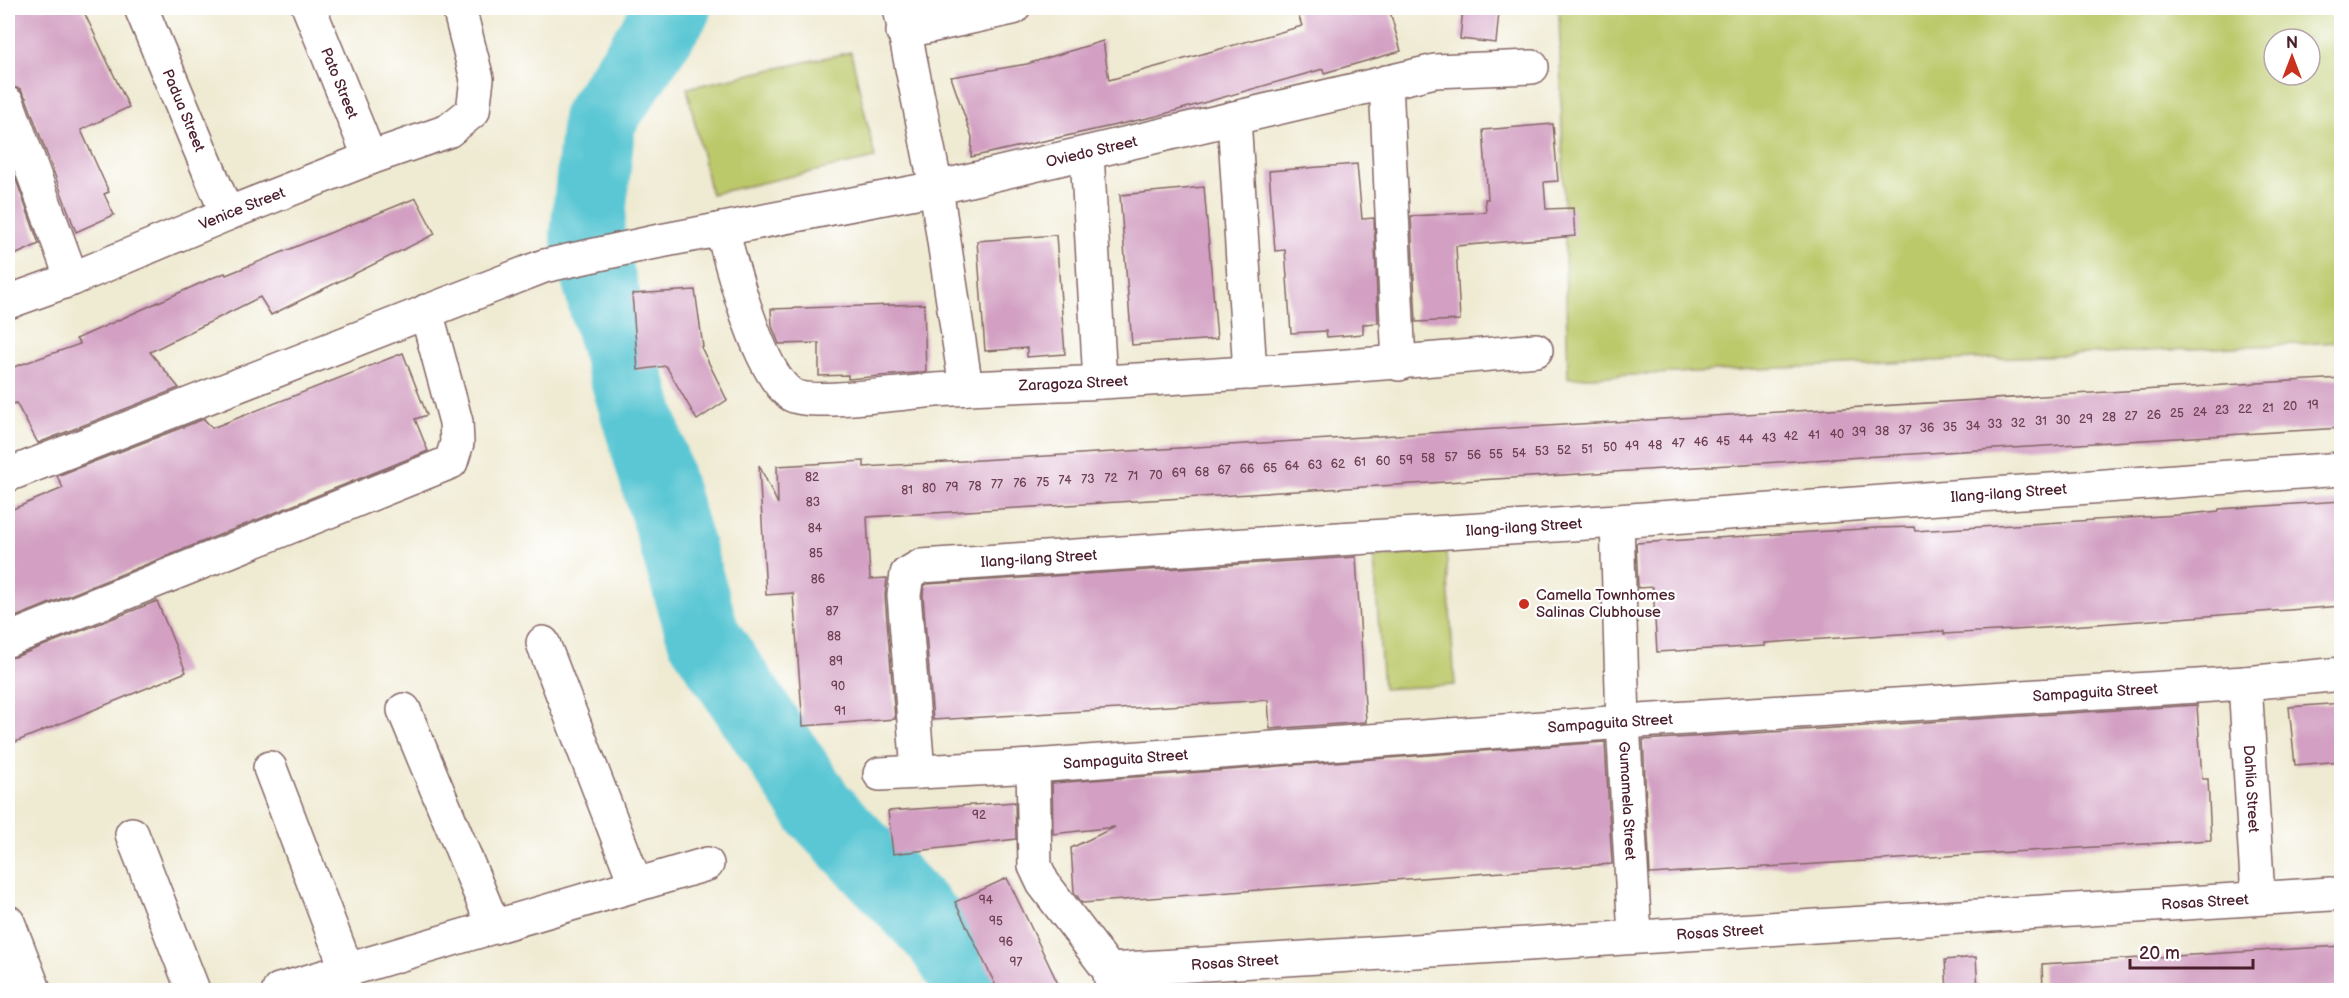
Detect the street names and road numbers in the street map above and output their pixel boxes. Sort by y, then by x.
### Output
street label: Pato Street [316,45,362,122]
street label: Padua Street [158,66,209,155]
street label: Oviedo Street [1044,132,1140,172]
street label: Venice Street [196,183,288,235]
street label: Zaragoza Street [1018,371,1129,396]
street label: Ilang-ilang Street [1950,480,2068,507]
street label: Ilang-ilang Street [1465,514,1583,541]
street label: Ilang-ilang Street [980,546,1098,572]
street label: Sampaguita Street [2032,679,2159,706]
street label: Sampaguita Street [1547,710,1674,738]
street label: Gumamela Street [1614,741,1640,861]
street label: Dahlia Street [2239,744,2263,834]
street label: Sampaguita Street [1062,745,1189,774]
street label: Rosas Street [2161,890,2250,915]
street label: Rosas Street [1676,920,1765,945]
street label: Rosas Street [1190,950,1279,975]

